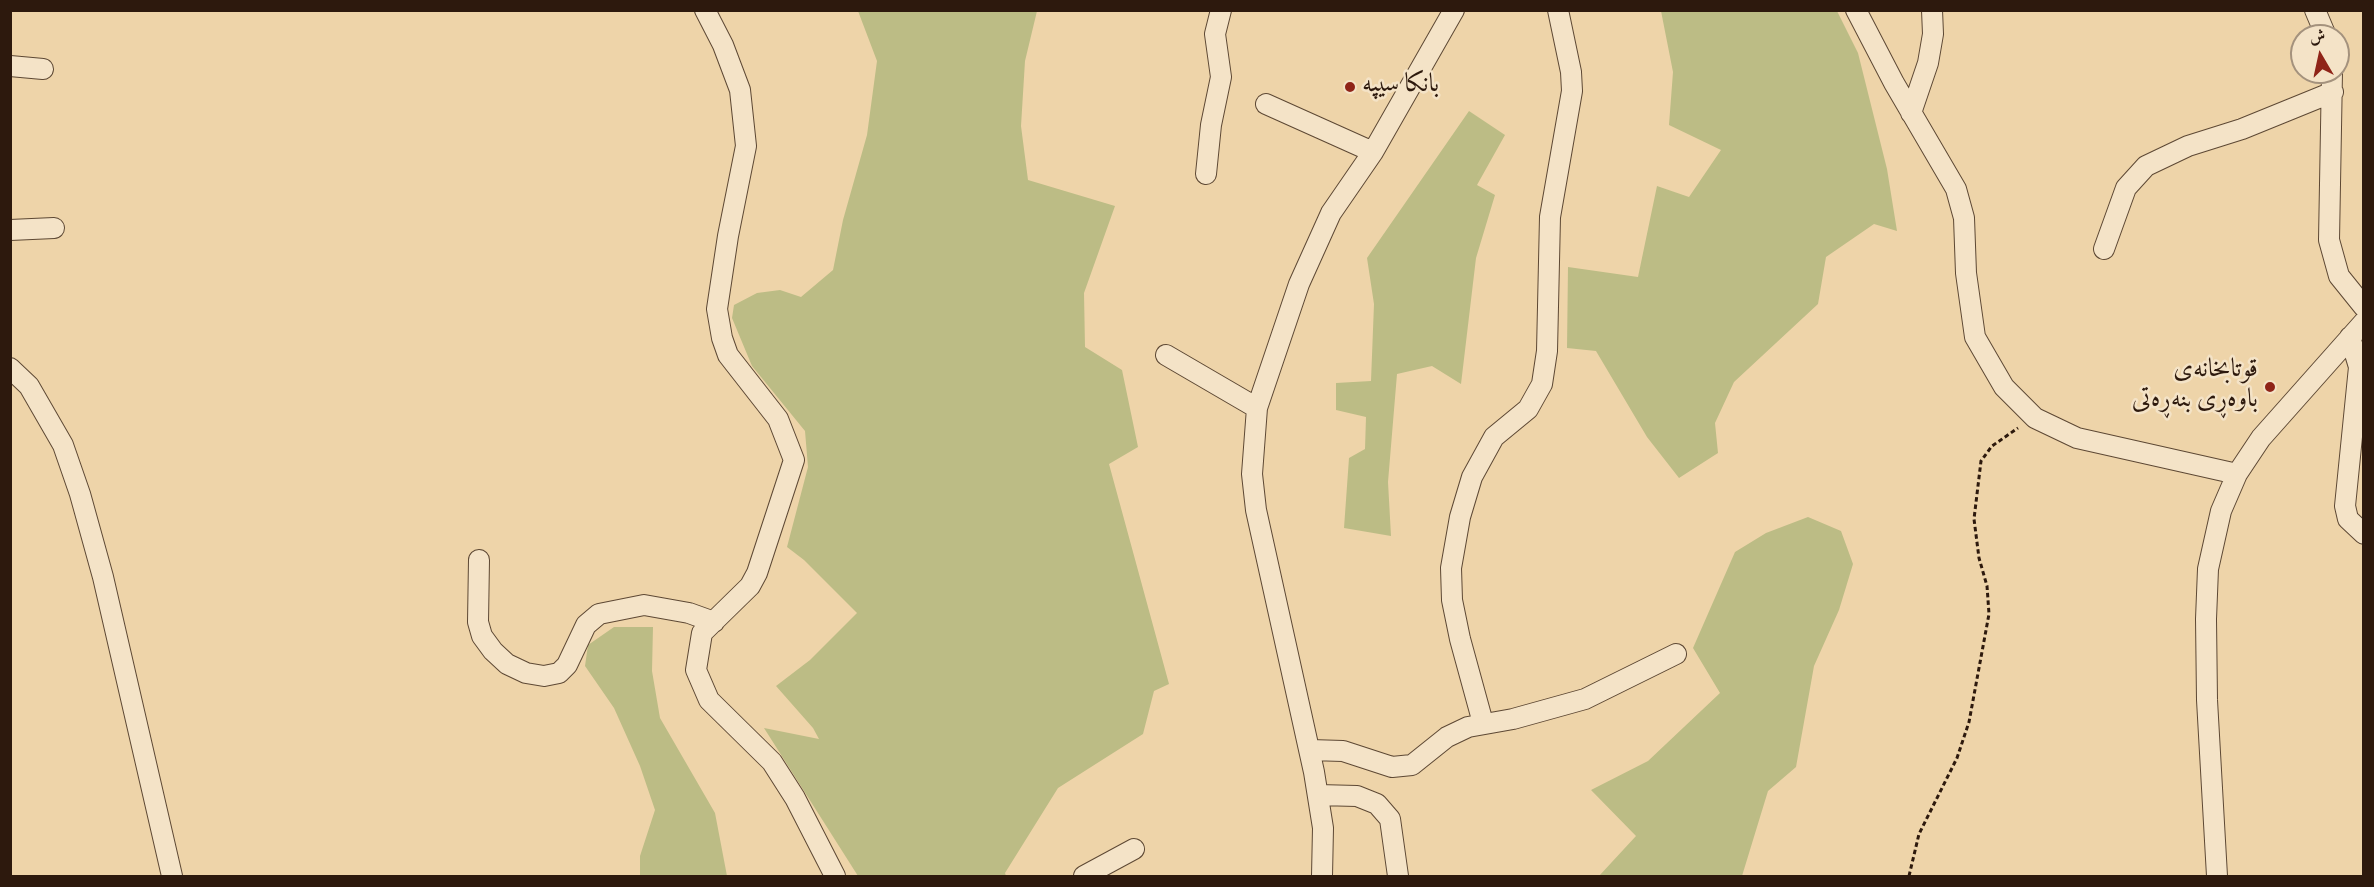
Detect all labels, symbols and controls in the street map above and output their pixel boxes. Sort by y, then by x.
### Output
north arrow [2290,24,2350,84]
text: ش [2308,25,2327,50]
place label: بانکا سیپە [1362,71,1439,103]
marker: بانکا سیپە [1343,80,1357,94]
place label: قوتابخانەی باوەڕی بنەڕەتی [2132,356,2258,418]
marker: قوتابخانەی باوەڕی بنەڕەتی [2263,380,2277,394]

